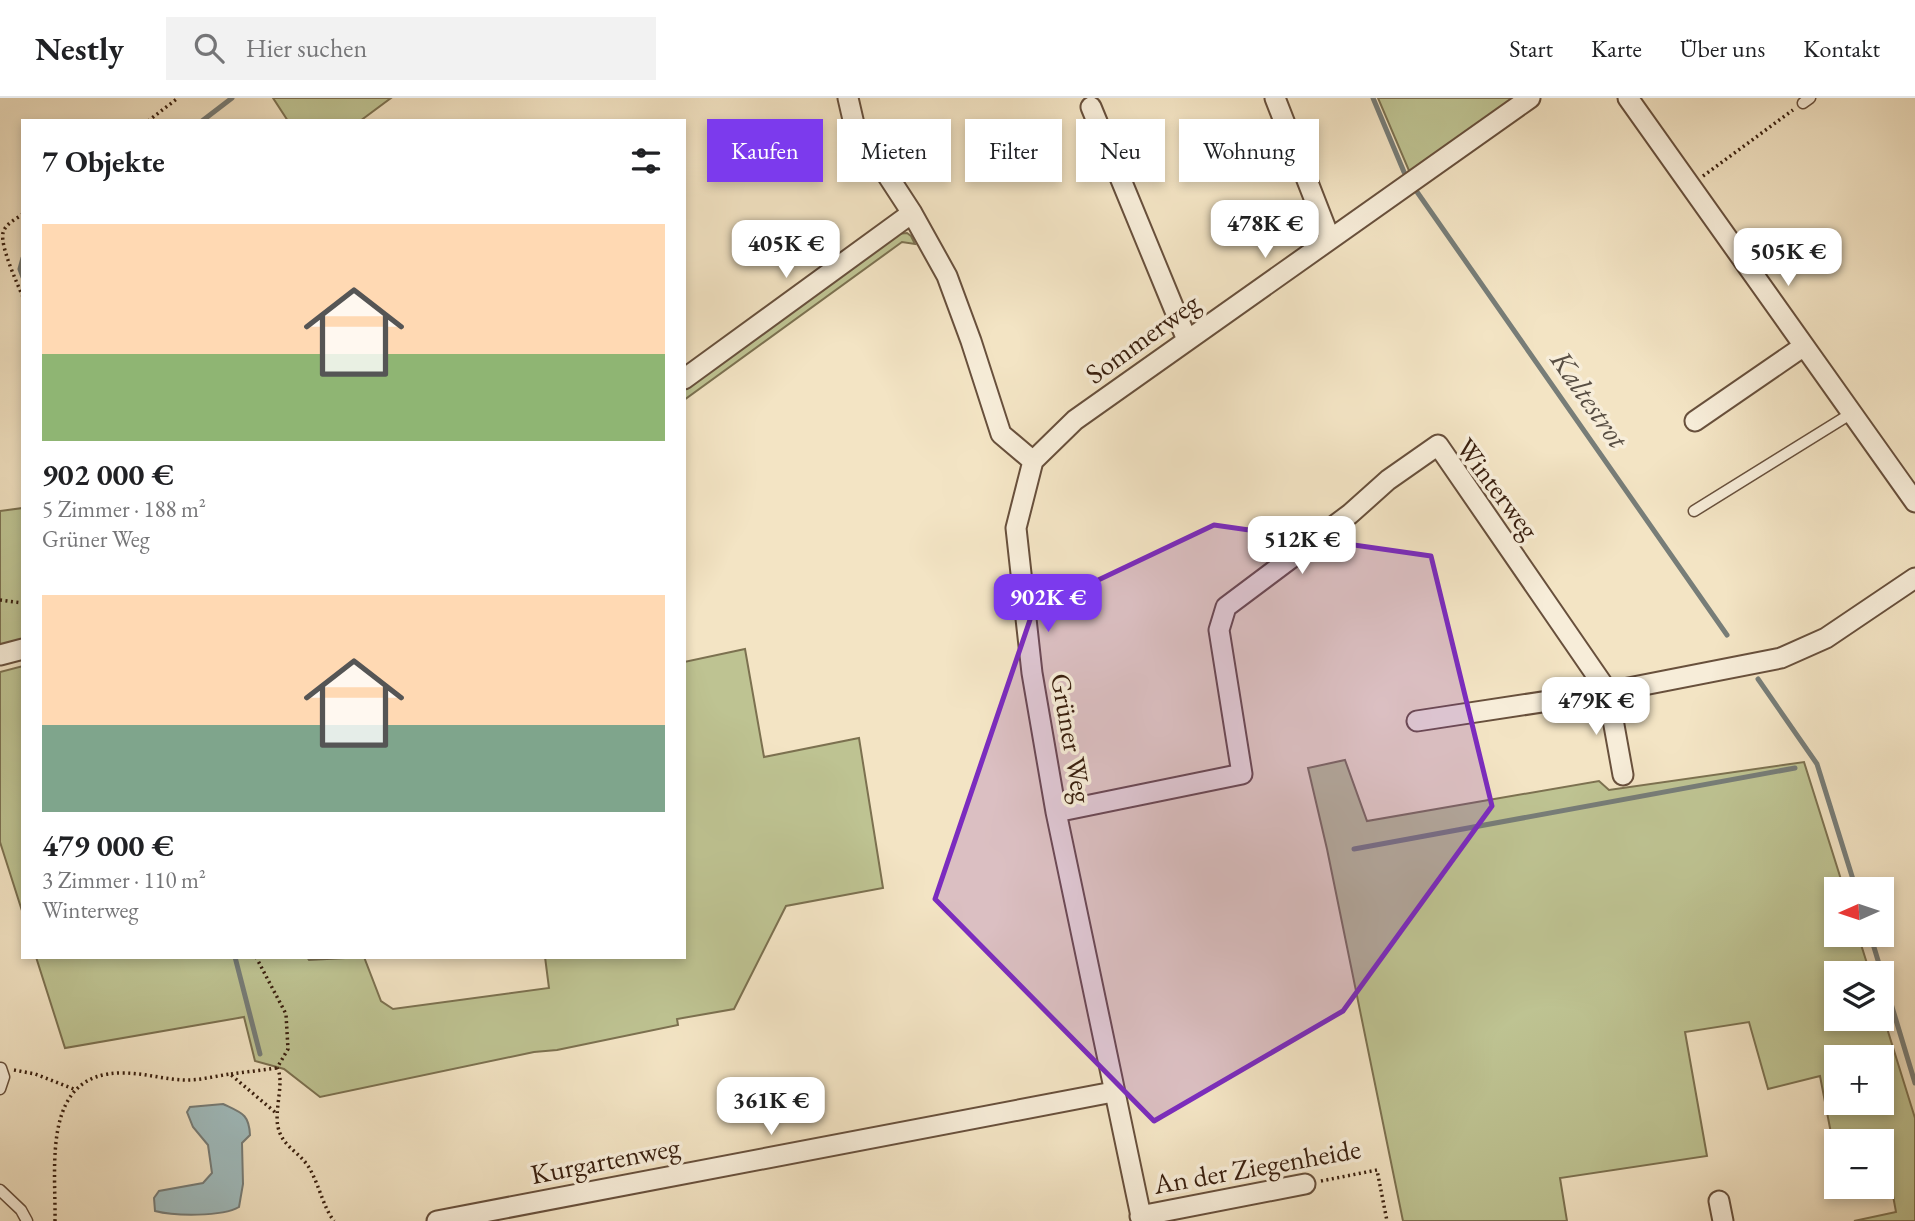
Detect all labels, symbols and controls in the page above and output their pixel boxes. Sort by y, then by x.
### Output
search box [166,17,656,80]
text: Nestly [35,27,124,70]
icon: search [190,29,228,67]
text: Hier suchen [246,31,367,65]
text: Start [1509,33,1553,64]
text: Karte [1591,33,1642,64]
text: Über uns [1680,33,1765,64]
text: Kontakt [1803,33,1880,64]
chip: Kaufen [707,119,823,182]
chip: Mieten [837,119,951,182]
chip: Filter [965,119,1062,182]
chip: Neu [1076,119,1165,182]
chip: Wohnung [1179,119,1319,182]
text: 7 Objekte [42,142,165,181]
icon: filters [627,142,665,180]
pin: 478K € [1208,200,1322,260]
text: 478K € [1227,208,1303,238]
pin: 405K € [729,220,843,280]
text: 405K € [748,228,824,258]
pin: 505K € [1731,228,1845,288]
text: 505K € [1750,236,1826,266]
icon: home [291,269,417,395]
street label: Sommerweg [1078,284,1207,391]
water label: Kaltestrot [1542,341,1639,457]
street label: Winterweg [1448,430,1548,546]
text: 902 000 € [42,455,174,494]
text: 5 Zimmer · 188 m² [42,494,206,524]
pin: 512K € [1245,517,1359,576]
text: Grüner Weg [42,524,150,554]
text: 512K € [1264,524,1340,554]
pin: 902K € [991,574,1105,634]
text: 902K € [1010,582,1086,612]
icon: home [291,640,417,766]
street label: Grüner Weg [1043,670,1101,806]
pin: 479K € [1539,678,1653,737]
text: 479K € [1558,685,1634,715]
text: 479 000 € [42,826,174,865]
text: 3 Zimmer · 110 m² [42,865,206,895]
north arrow [1824,877,1894,947]
map controls [1824,877,1894,1199]
text: Winterweg [42,895,138,925]
button: layers [1824,961,1894,1031]
button: + [1824,1045,1894,1115]
pin: 361K € [714,1077,828,1137]
text: 361K € [733,1085,809,1115]
street label: Kurgartenweg [527,1128,683,1192]
button: − [1824,1129,1894,1199]
street label: An der Ziegenheide [1150,1130,1363,1202]

